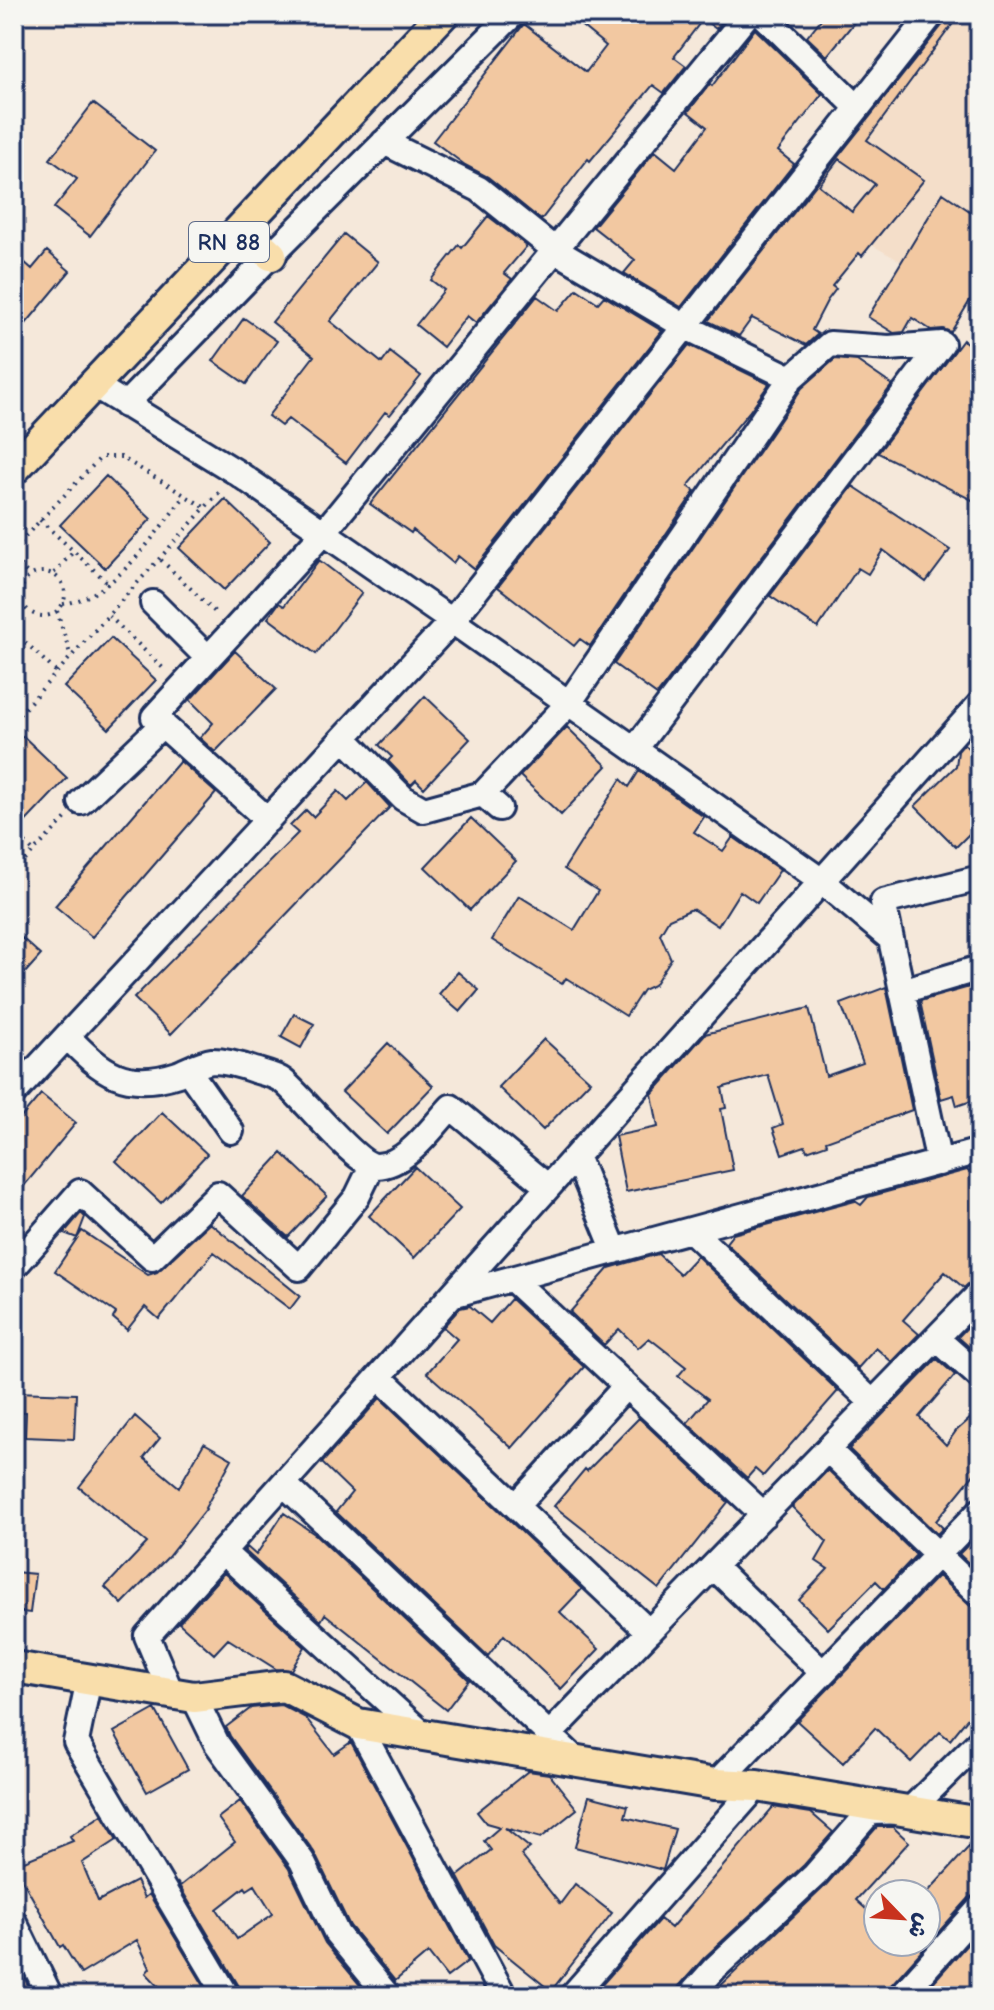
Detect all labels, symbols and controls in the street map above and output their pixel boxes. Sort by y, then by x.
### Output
road number: RN 88 [189,222,269,262]
north arrow [862,1878,942,1958]
text: ش [902,1910,936,1942]

